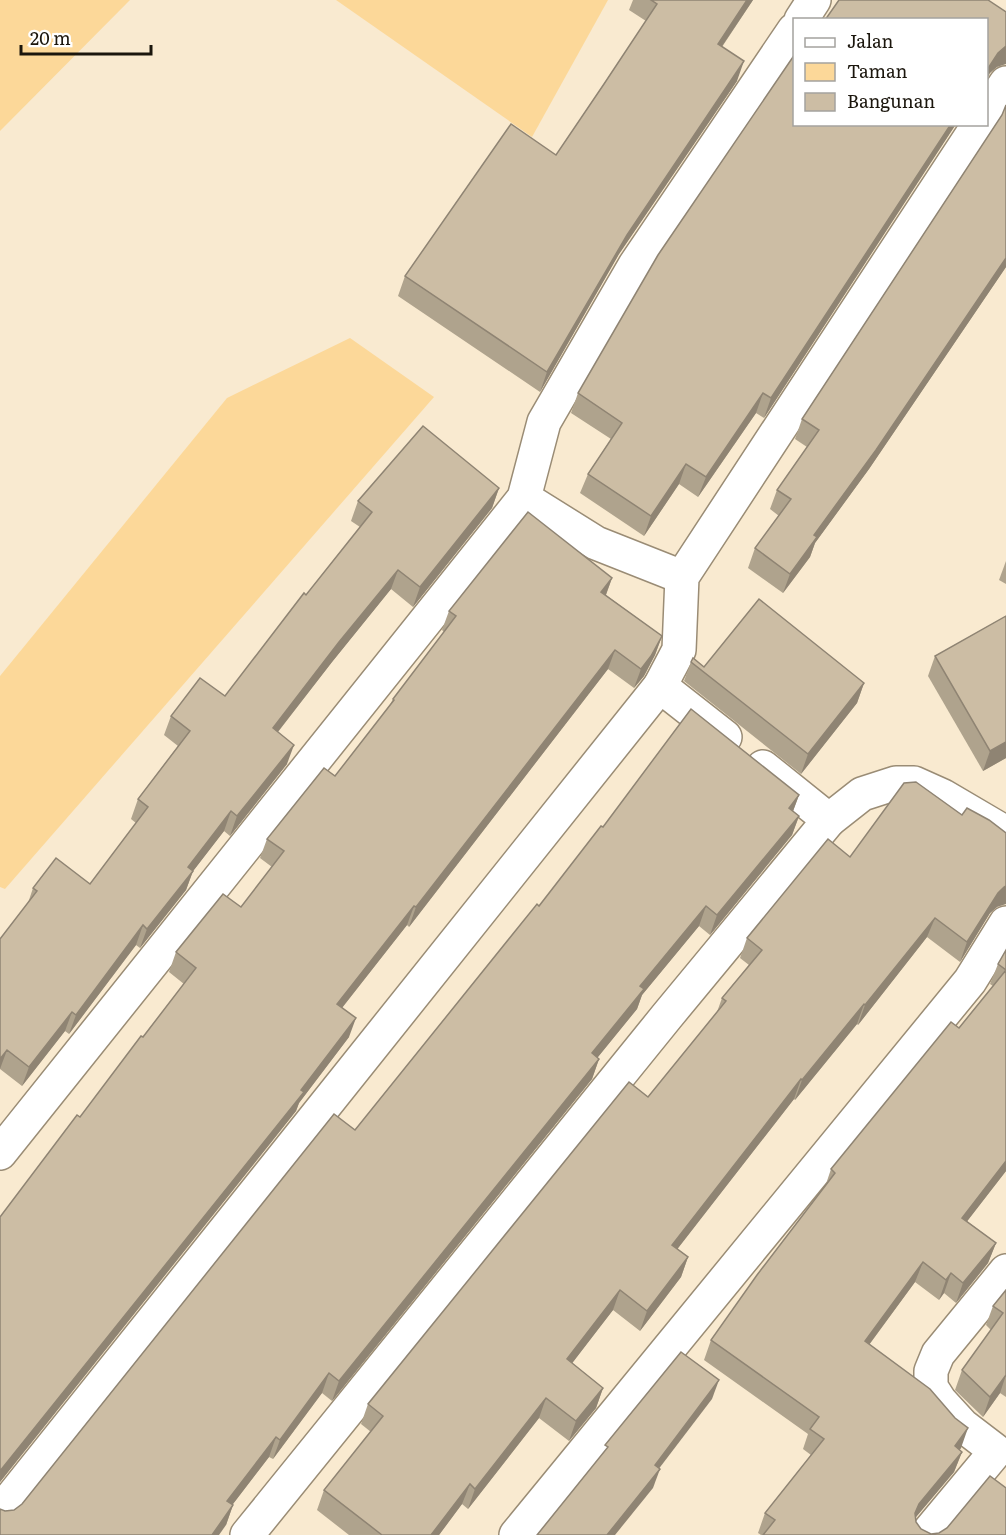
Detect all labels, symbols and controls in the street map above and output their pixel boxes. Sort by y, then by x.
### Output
scale bar [21,18,152,56]
legend [793,18,988,126]
text: 20 m [30,24,71,51]
text: Jalan [847,27,894,54]
text: Taman [847,57,908,84]
text: Bangunan [847,87,935,114]

